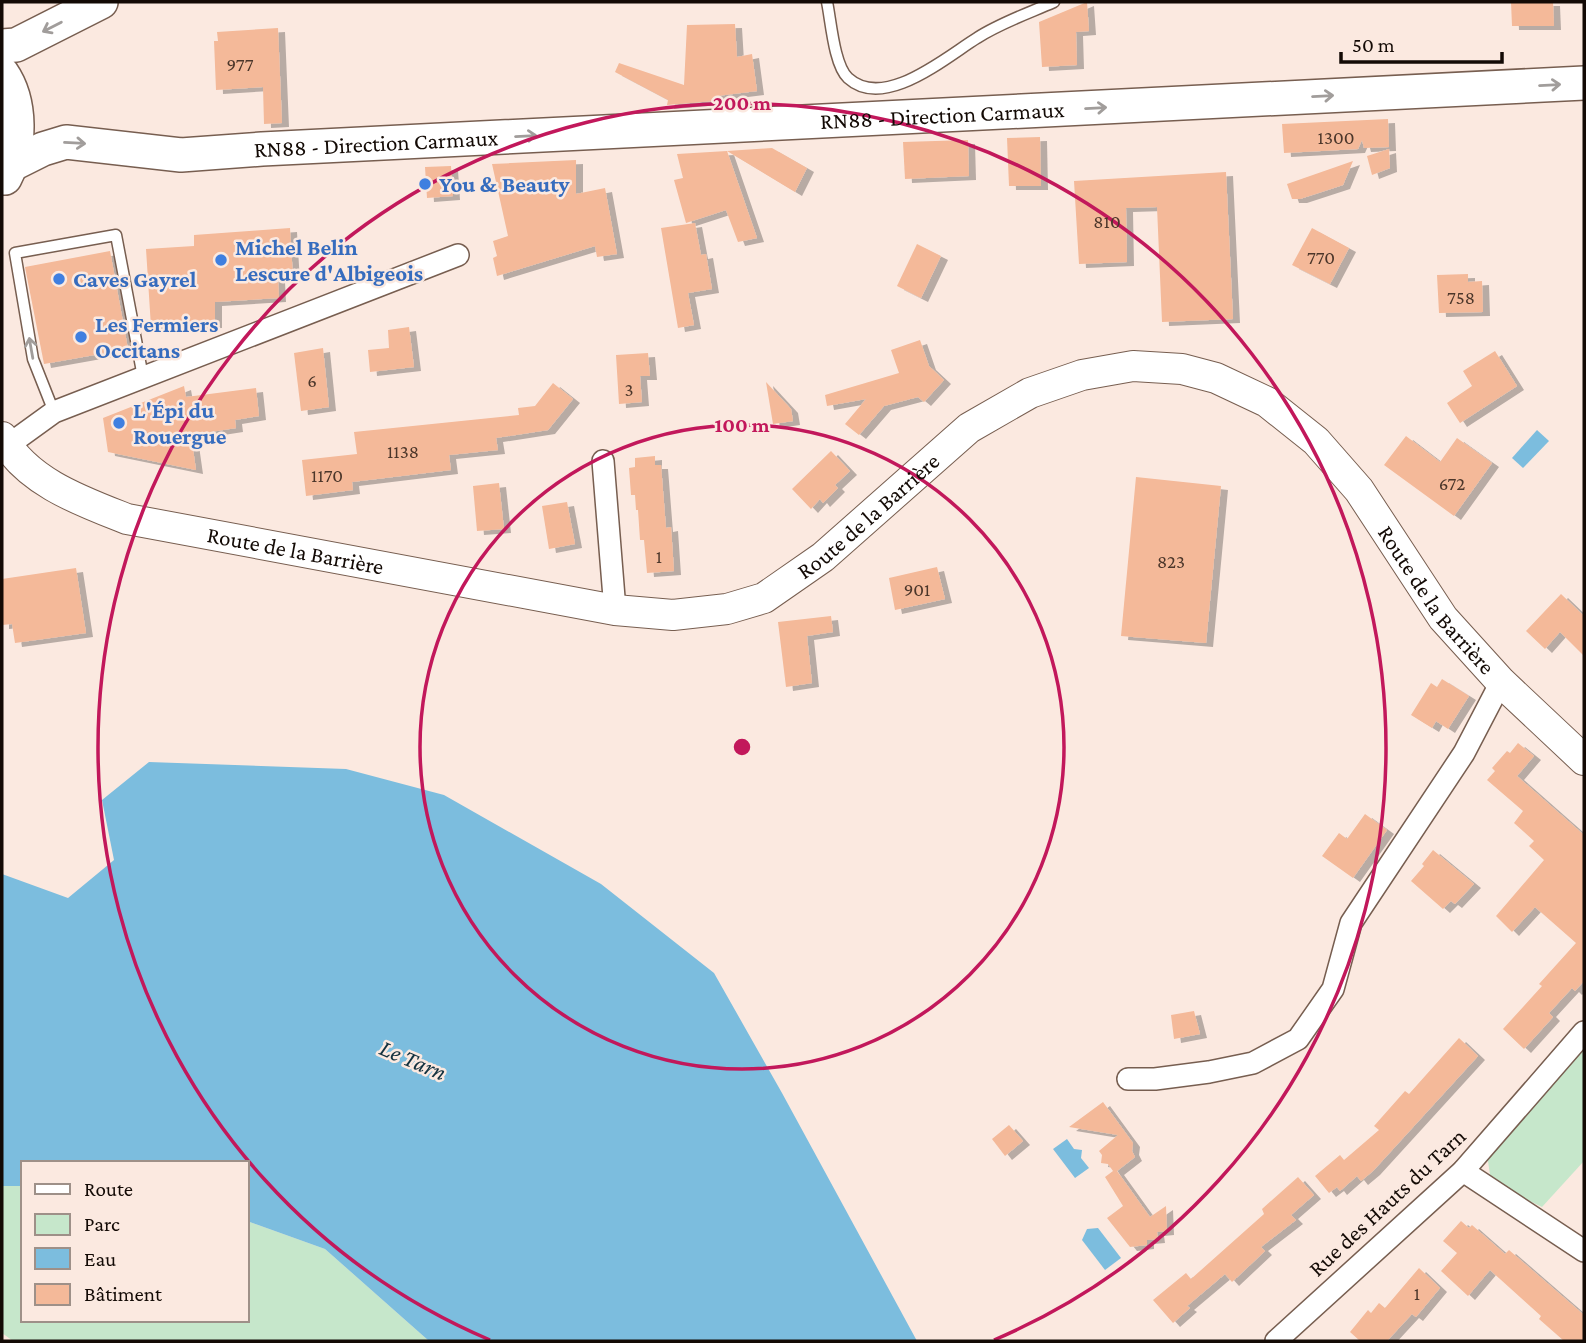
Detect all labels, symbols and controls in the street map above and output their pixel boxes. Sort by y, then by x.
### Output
one-way arrow [43,20,63,34]
scale bar [1341,21,1502,65]
text: 50 m [1352,33,1395,57]
house number: 977 [227,54,254,75]
one-way arrow [1539,78,1561,91]
one-way arrow [1311,90,1334,103]
text: 200 m [713,91,771,115]
street label: RN88 - Direction Carmaux [820,96,1065,134]
one-way arrow [1084,101,1107,114]
street label: RN88 - Direction Carmaux [253,124,499,163]
house number: 1300 [1318,127,1354,148]
one-way arrow [514,129,537,142]
one-way arrow [63,137,86,150]
place label: You & Beauty [439,171,570,197]
marker: You & Beauty [417,176,433,192]
house number: 810 [1093,211,1121,232]
place label: Michel Belin Lescure d'Albigeois [235,234,423,286]
house number: 770 [1307,247,1335,268]
marker: Michel Belin Lescure d'Albigeois [213,252,229,268]
place label: Caves Gayrel [73,266,197,292]
marker: Caves Gayrel [51,271,67,287]
house number: 758 [1447,287,1475,308]
place label: Les Fermiers Occitans [95,311,218,363]
marker: Les Fermiers Occitans [73,329,89,345]
one-way arrow [24,337,37,359]
house number: 6 [307,370,317,391]
house number: 3 [624,379,634,400]
place label: L'Épi du Rouergue [133,397,227,449]
text: 100 m [714,413,770,437]
marker: L'Épi du Rouergue [111,415,127,431]
house number: 1138 [387,441,419,462]
street label: Route de la Barrière [792,448,944,584]
house number: 1170 [311,465,343,486]
house number: 672 [1439,473,1465,494]
street label: Route de la Barrière [1373,520,1500,679]
street label: Route de la Barrière [205,521,386,580]
house number: 1 [656,546,662,567]
house number: 823 [1157,551,1185,572]
house number: 901 [904,579,930,600]
centre of rings [730,735,754,759]
water label: Le Tarn [376,1034,450,1086]
street label: Rue des Hauts du Tarn [1303,1123,1471,1281]
legend [21,1161,248,1322]
text: Route [84,1177,133,1201]
text: Parc [84,1212,120,1236]
text: Eau [84,1247,116,1271]
text: Bâtiment [84,1282,163,1306]
house number: 1 [1414,1283,1420,1304]

